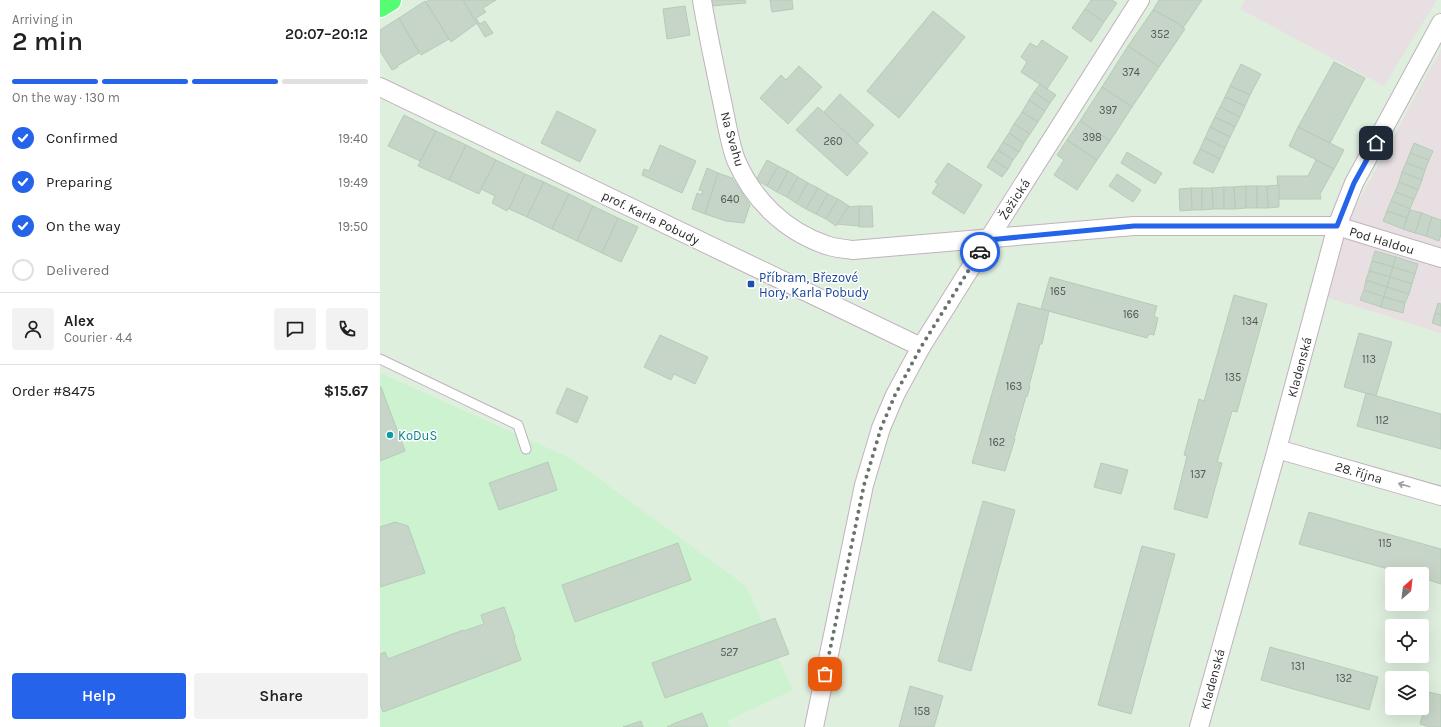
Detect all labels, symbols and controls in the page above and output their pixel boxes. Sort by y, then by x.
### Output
text: Arriving in [12,12,73,27]
text: 20:07–20:12 [285,25,368,43]
text: 2 min [12,26,83,57]
house number: 352 [1150,28,1170,41]
house number: 374 [1122,66,1140,79]
text: On the way · 130 m [12,90,120,105]
house number: 397 [1099,104,1117,117]
street label: Na Svahu [718,110,748,168]
pin [1359,126,1393,160]
icon: check [12,127,34,149]
text: Confirmed [46,129,118,147]
text: 19:40 [338,131,368,146]
house number: 398 [1082,131,1102,144]
icon: home [1365,132,1387,154]
house number: 260 [823,135,843,148]
icon: check [12,171,34,193]
text: Preparing [46,173,112,191]
text: 19:49 [338,175,368,190]
street label: Žežická [995,176,1033,222]
street label: prof. Karla Pobudy [600,187,702,248]
house number: 640 [721,193,739,206]
icon: check [12,215,34,237]
text: On the way [46,217,120,235]
text: 19:50 [338,219,368,234]
street label: Pod Haldou [1347,223,1416,257]
courier [960,232,1000,272]
icon: car [969,241,991,263]
text: Delivered [46,261,110,279]
place label: Příbram, Březové Hory, Karla Pobudy [759,270,869,300]
marker: Příbram, Březové Hory, Karla Pobudy [746,279,756,289]
house number: 165 [1050,285,1066,298]
button: person [12,308,54,350]
button: chat [274,308,316,350]
button: phone [326,308,368,350]
house number: 166 [1123,308,1139,321]
text: Alex [64,312,94,330]
house number: 134 [1242,315,1258,328]
text: Courier · 4.4 [64,330,132,345]
street label: Kladenská [1284,335,1315,399]
house number: 113 [1362,353,1376,366]
house number: 135 [1225,371,1241,384]
house number: 163 [1006,380,1022,393]
text: Order #8475 [12,382,95,400]
text: $15.67 [324,382,368,400]
house number: 112 [1375,414,1389,427]
place label: KoDuS [398,428,437,443]
marker: KoDuS [385,430,395,440]
house number: 162 [989,436,1005,449]
street label: 28. října [1333,459,1384,486]
house number: 137 [1190,468,1206,481]
one-way arrow [1397,481,1410,488]
house number: 115 [1378,537,1392,550]
north arrow [1385,567,1429,611]
map controls [1385,567,1429,715]
button: locate [1385,619,1429,663]
house number: 527 [720,646,738,659]
street label: Kladenská [1197,647,1228,711]
pin [808,657,842,691]
house number: 131 [1291,660,1305,673]
icon: bag [814,663,836,685]
button: layers [1385,671,1429,715]
house number: 132 [1336,672,1352,685]
button: Help [12,673,186,719]
button: Share [194,673,368,719]
house number: 158 [914,705,931,718]

